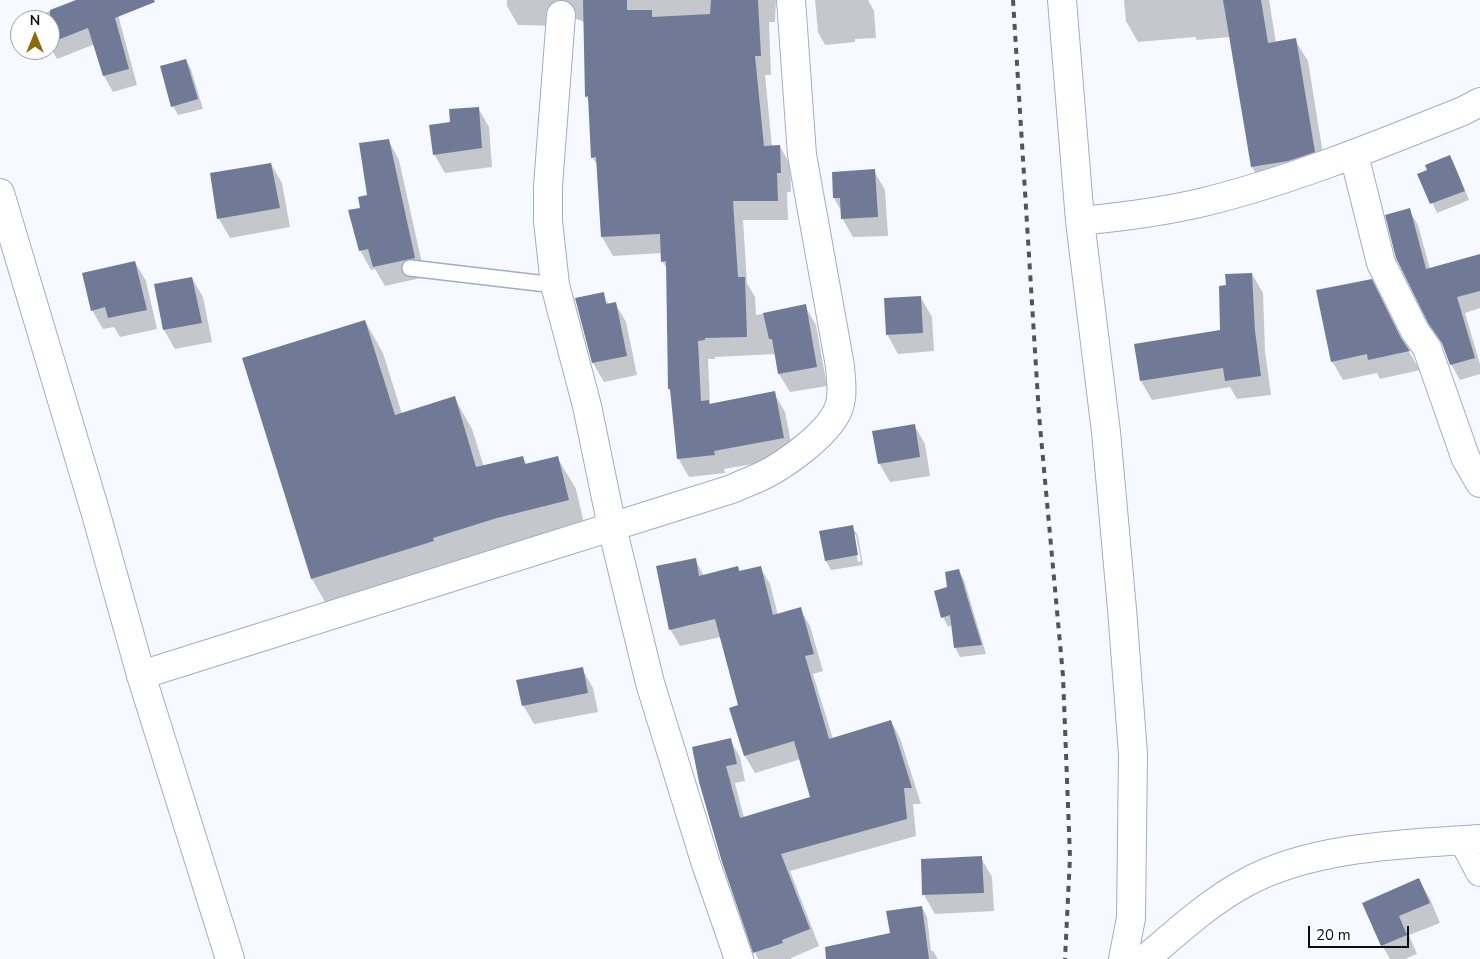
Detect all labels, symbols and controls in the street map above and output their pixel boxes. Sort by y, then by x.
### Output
north arrow [10,10,60,60]
text: N [30,11,40,30]
scale bar [1310,916,1411,948]
text: 20 m [1316,925,1351,945]

